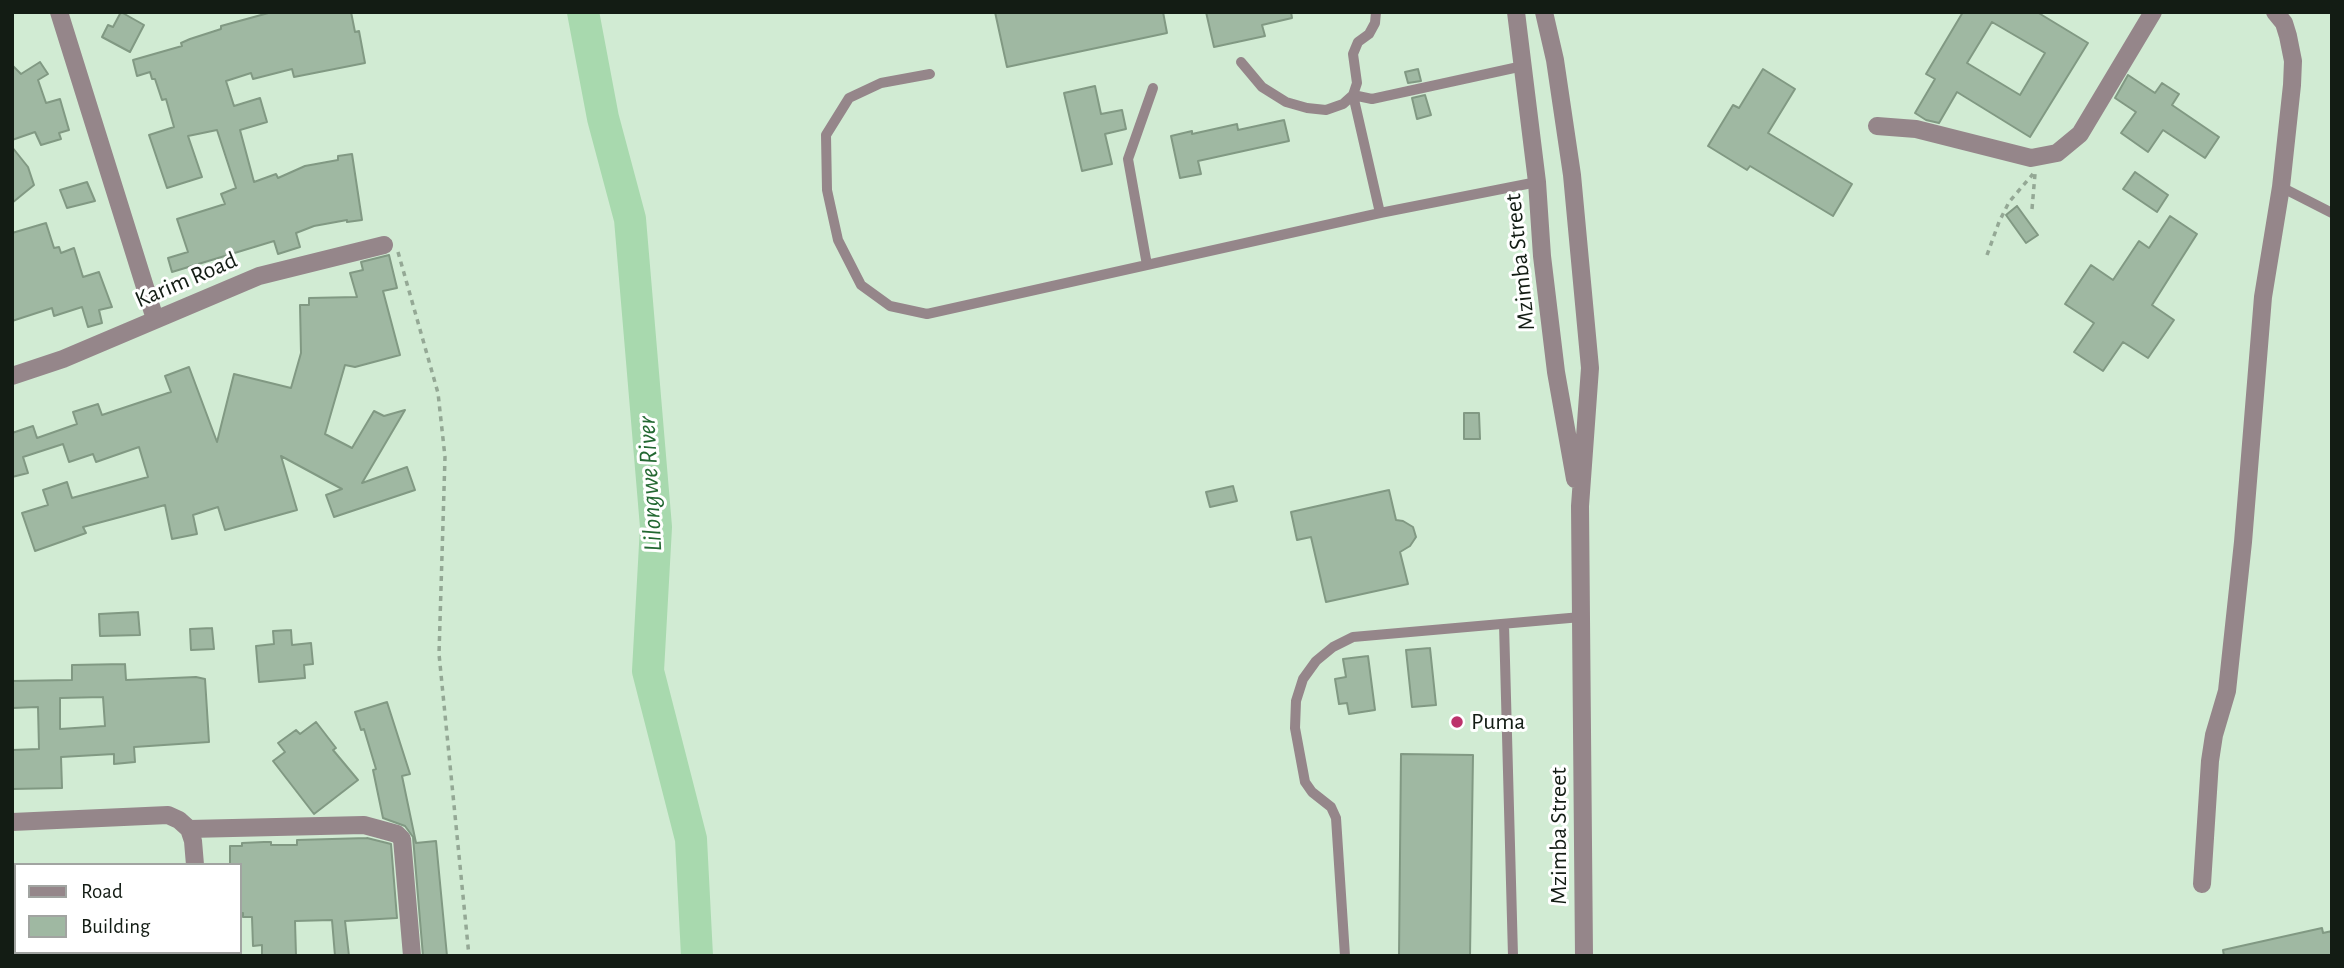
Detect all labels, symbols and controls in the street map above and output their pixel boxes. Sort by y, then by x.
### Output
street label: Mzimba Street [1498,192,1542,332]
street label: Karim Road [131,246,241,314]
water label: Lilongwe River [631,415,669,553]
place label: Puma [1471,708,1525,736]
marker: Puma [1449,714,1465,730]
street label: Mzimba Street [1545,767,1573,905]
legend [14,863,242,954]
text: Road [81,881,123,902]
text: Building [81,916,150,937]

